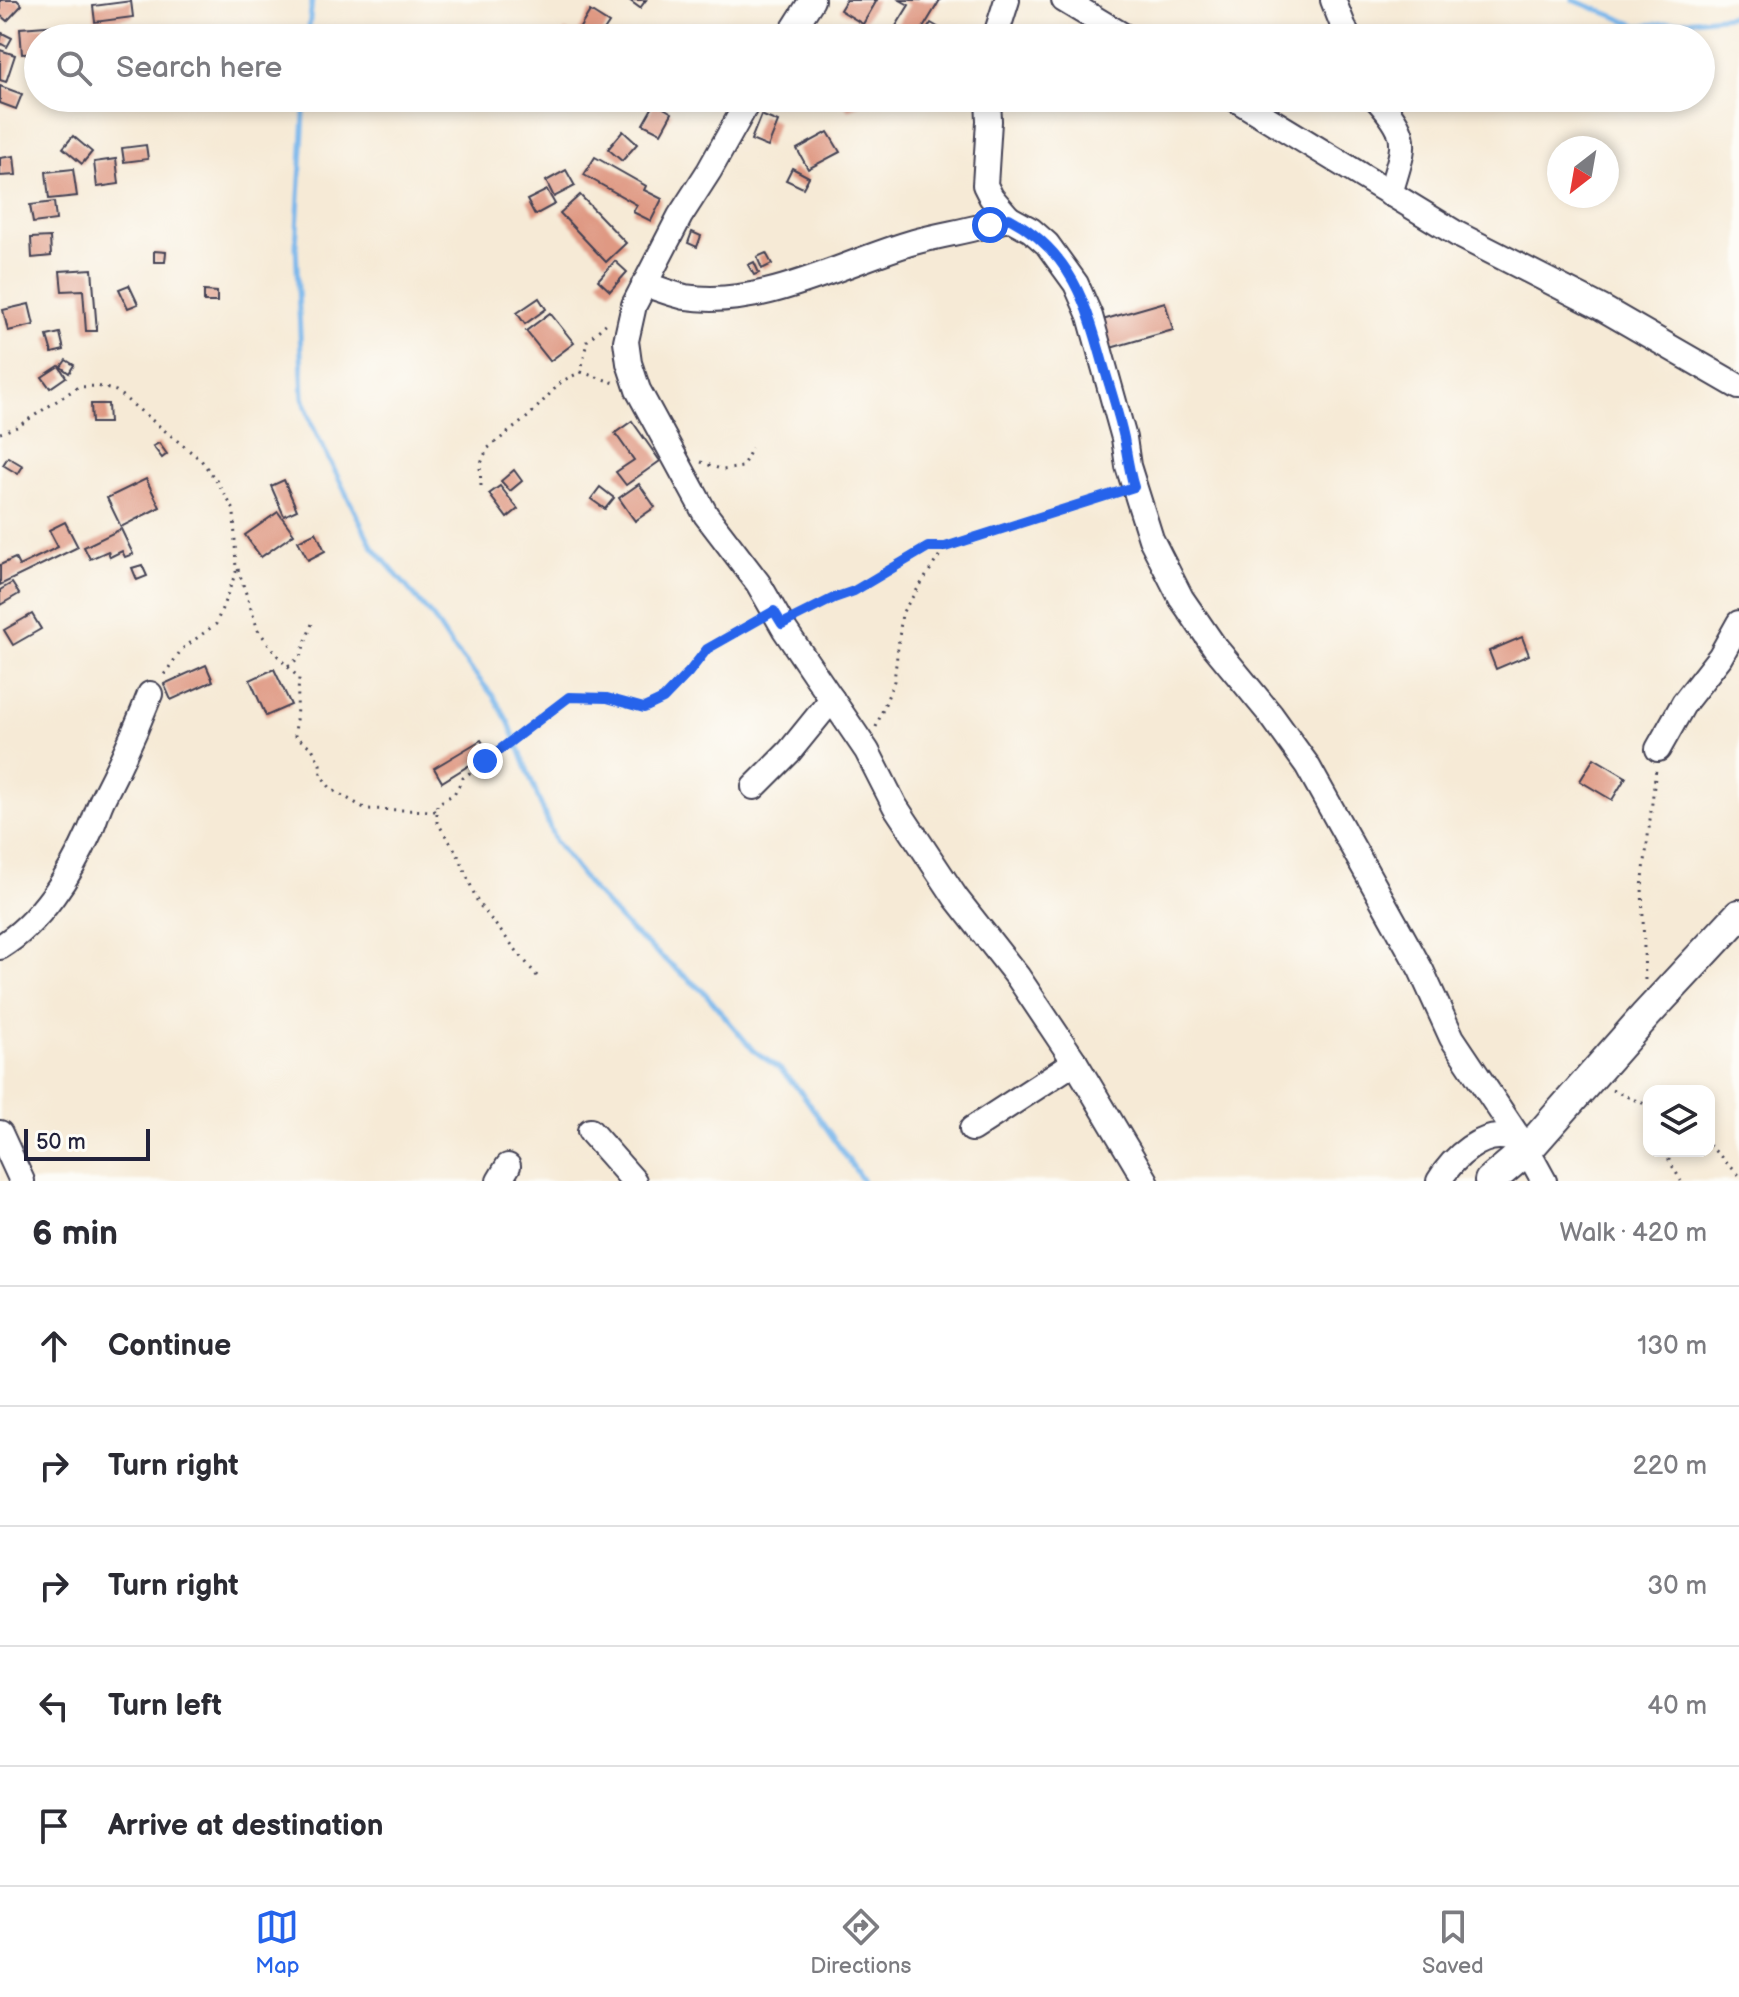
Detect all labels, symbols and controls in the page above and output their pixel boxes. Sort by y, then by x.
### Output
search box [24,24,1715,112]
icon: search [52,46,96,90]
text: Search here [116,50,282,86]
north arrow [1547,136,1619,208]
route start [972,207,1008,243]
route end [467,743,503,779]
map controls [1643,1085,1715,1157]
button: layers [1643,1085,1715,1157]
scale bar [24,1125,150,1161]
text: 50 m [36,1129,86,1156]
text: 6 min [32,1213,118,1254]
text: Walk · 420 m [1560,1218,1707,1249]
icon: ahead [32,1324,76,1368]
text: Continue [108,1328,231,1364]
text: 130 m [1637,1331,1707,1362]
icon: right [32,1444,76,1488]
text: Turn right [108,1448,239,1484]
text: 220 m [1633,1451,1707,1482]
icon: right [32,1564,76,1608]
text: Turn right [108,1568,239,1604]
text: 30 m [1647,1571,1707,1602]
icon: left [32,1684,76,1728]
text: Turn left [108,1688,222,1724]
text: 40 m [1647,1691,1707,1722]
icon: arrive [32,1804,76,1848]
text: Arrive at destination [108,1808,384,1844]
tab: Map [255,1905,300,1980]
tab: Directions [810,1905,911,1980]
tab: Saved [1422,1905,1484,1980]

